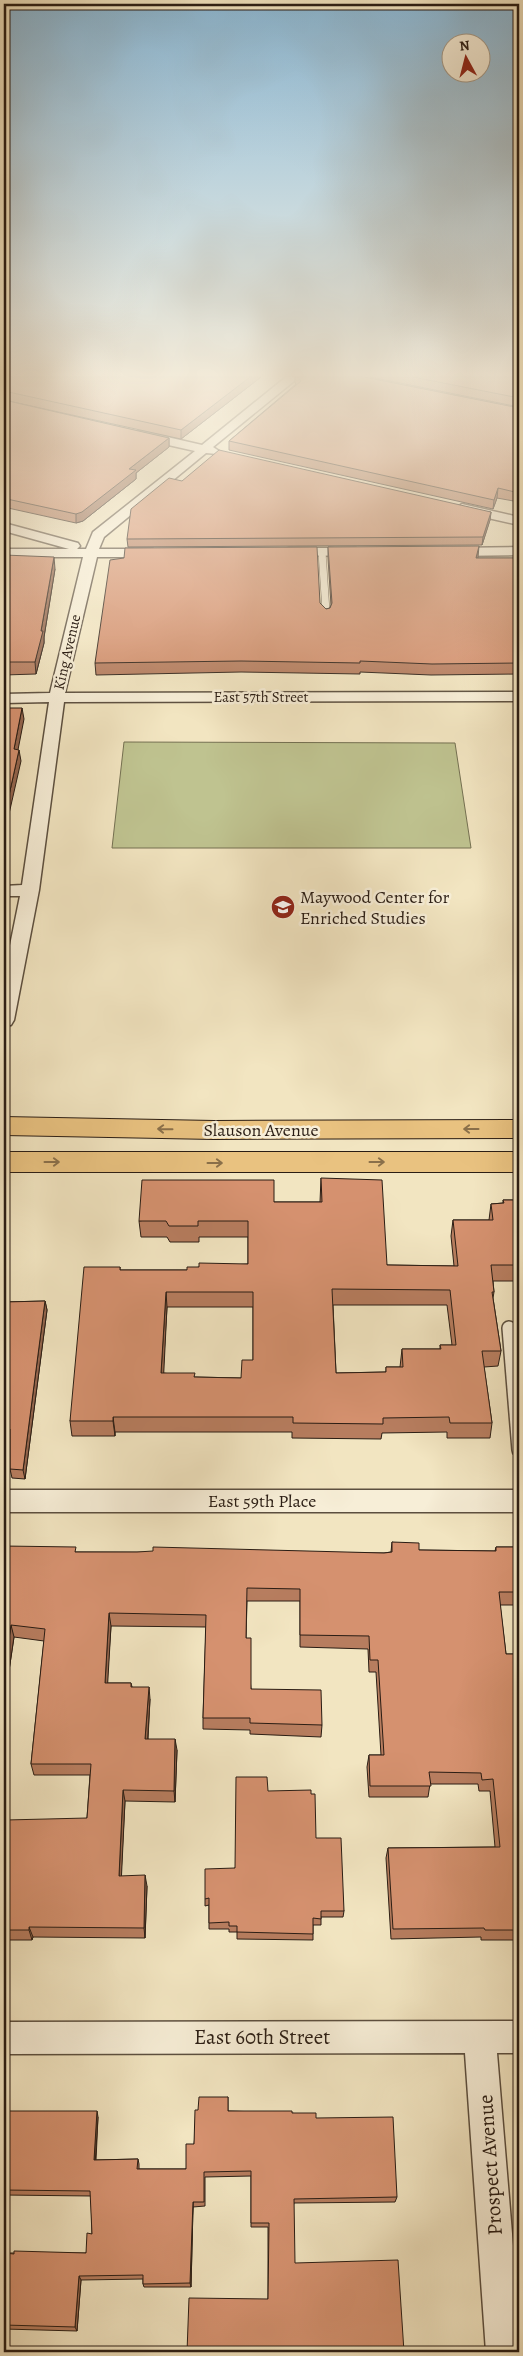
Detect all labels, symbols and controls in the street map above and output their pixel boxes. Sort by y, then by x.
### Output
north arrow [440,32,490,82]
text: N [458,36,471,56]
street label: King Avenue [49,612,85,692]
street label: East 57th Street [213,687,309,707]
place label: Maywood Center for Enriched Studies [300,885,450,930]
school or university icon: Maywood Center for Enriched Studies [270,894,296,920]
street label: Slauson Avenue [203,1118,319,1142]
one-way arrow [158,1124,174,1134]
one-way arrow [463,1124,479,1134]
one-way arrow [44,1157,60,1167]
one-way arrow [206,1158,223,1168]
one-way arrow [369,1158,385,1167]
street label: East 59th Place [208,1489,316,1513]
street label: East 60th Street [194,2023,330,2051]
street label: Prospect Avenue [471,2094,509,2236]

